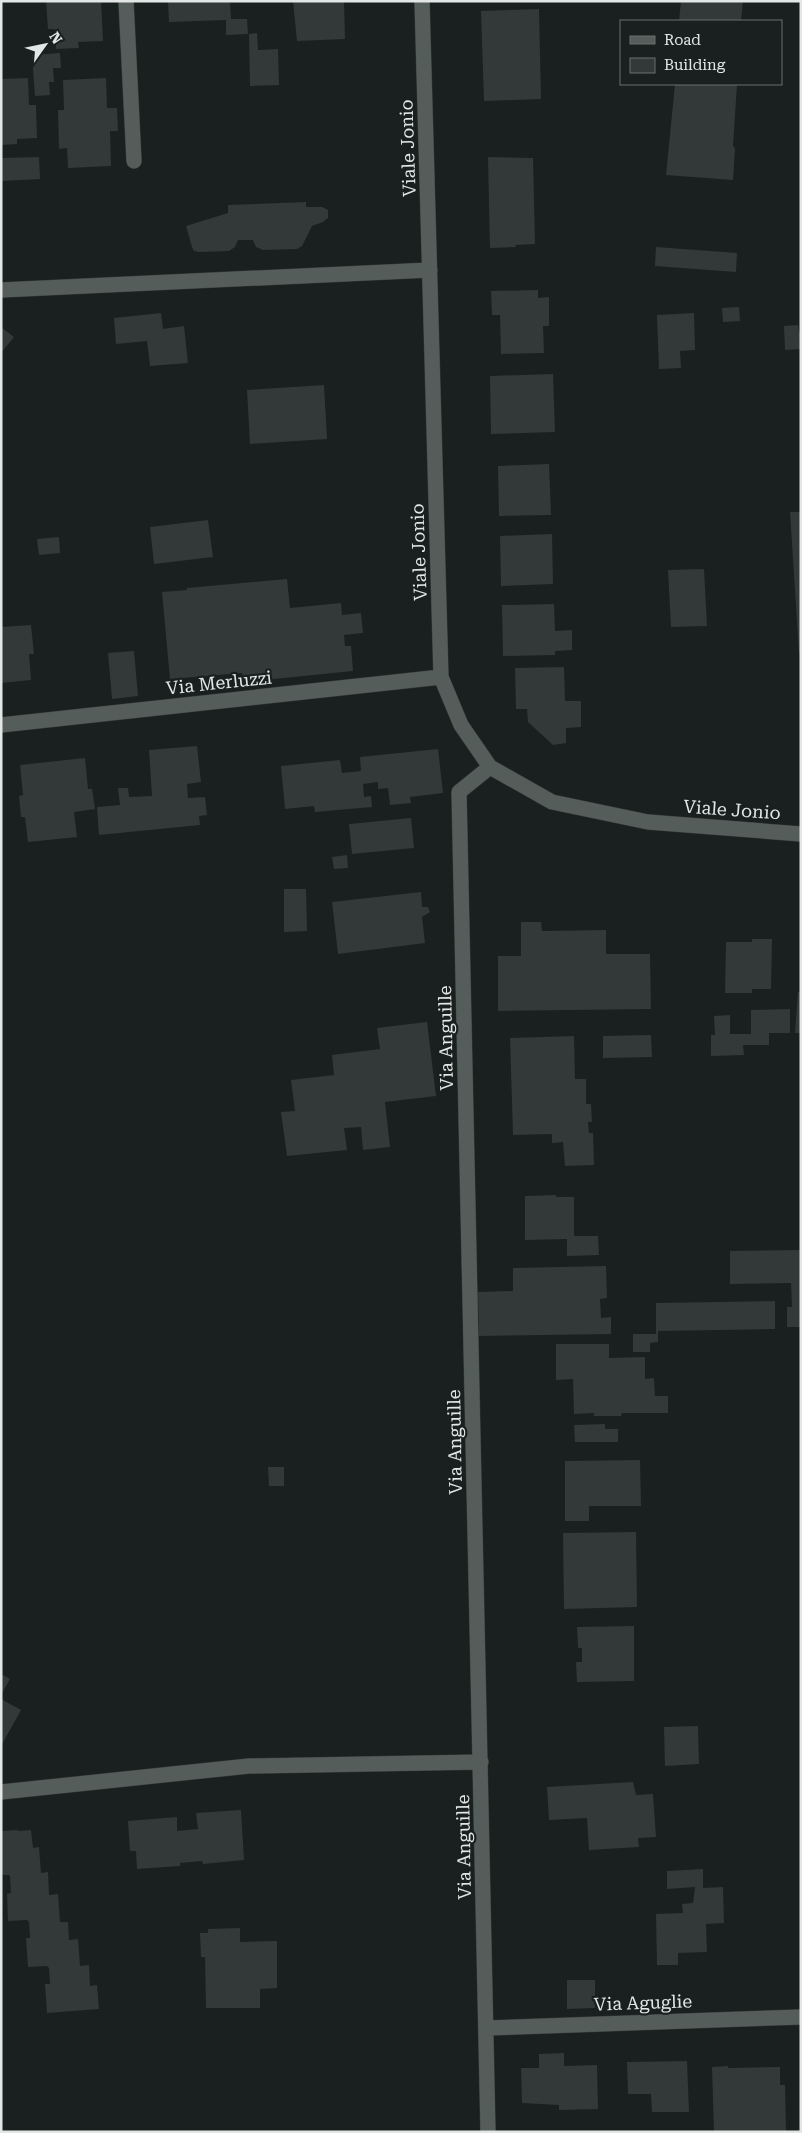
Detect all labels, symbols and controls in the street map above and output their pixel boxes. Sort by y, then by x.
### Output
north arrow [20,20,70,70]
legend [620,20,782,85]
text: N [46,29,66,47]
text: Road [664,31,701,49]
text: Building [664,56,726,74]
street label: Viale Jonio [395,99,420,197]
street label: Viale Jonio [406,503,431,601]
street label: Via Merluzzi [165,666,273,699]
street label: Viale Jonio [683,796,781,823]
street label: Via Anguille [434,985,457,1091]
street label: Via Anguille [443,1389,466,1495]
street label: Via Anguille [452,1794,475,1900]
street label: Via Aguglie [594,1990,693,2015]

